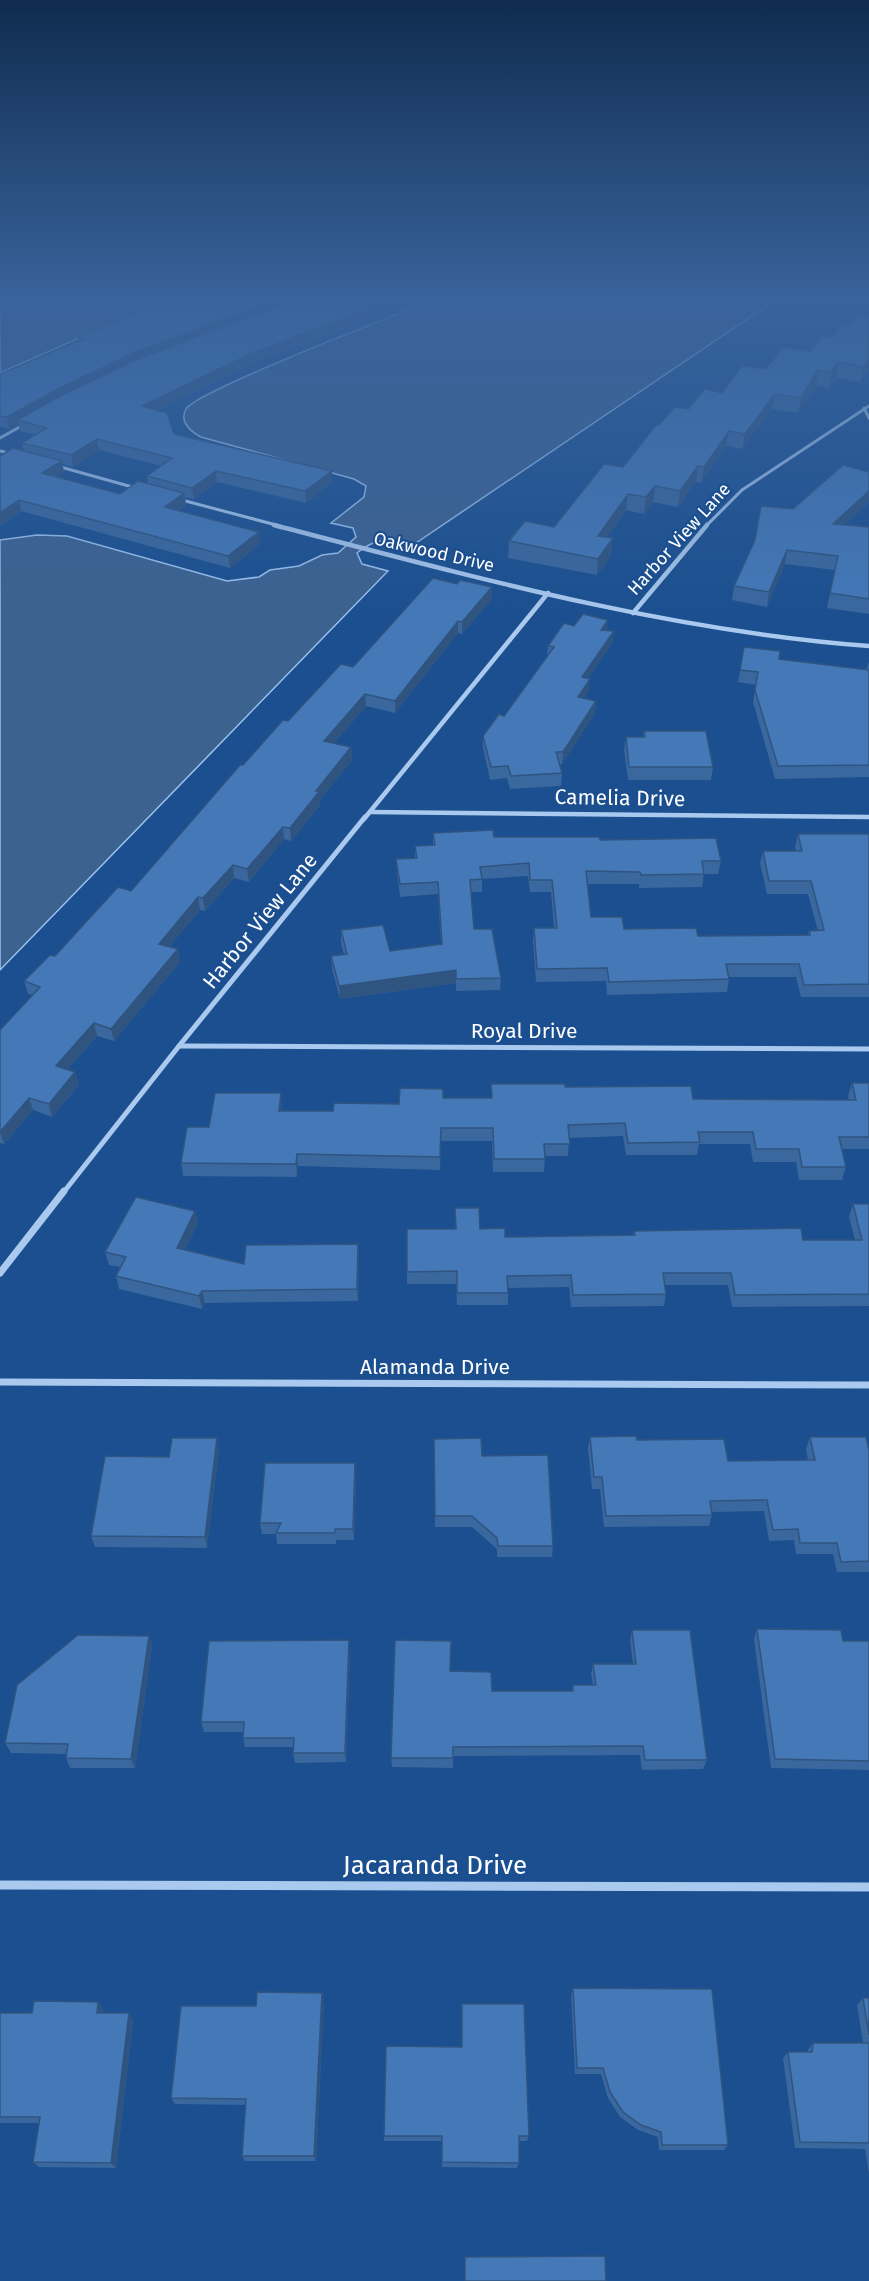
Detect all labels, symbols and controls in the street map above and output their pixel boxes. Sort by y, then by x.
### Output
street label: Harbor View Lane [623,478,735,600]
street label: Oakwood Drive [372,527,496,577]
street label: Camelia Drive [554,784,686,812]
street label: Harbor View Lane [197,848,323,994]
street label: Royal Drive [471,1018,577,1044]
street label: Alamanda Drive [360,1354,510,1380]
street label: Jacaranda Drive [343,1850,527,1881]

